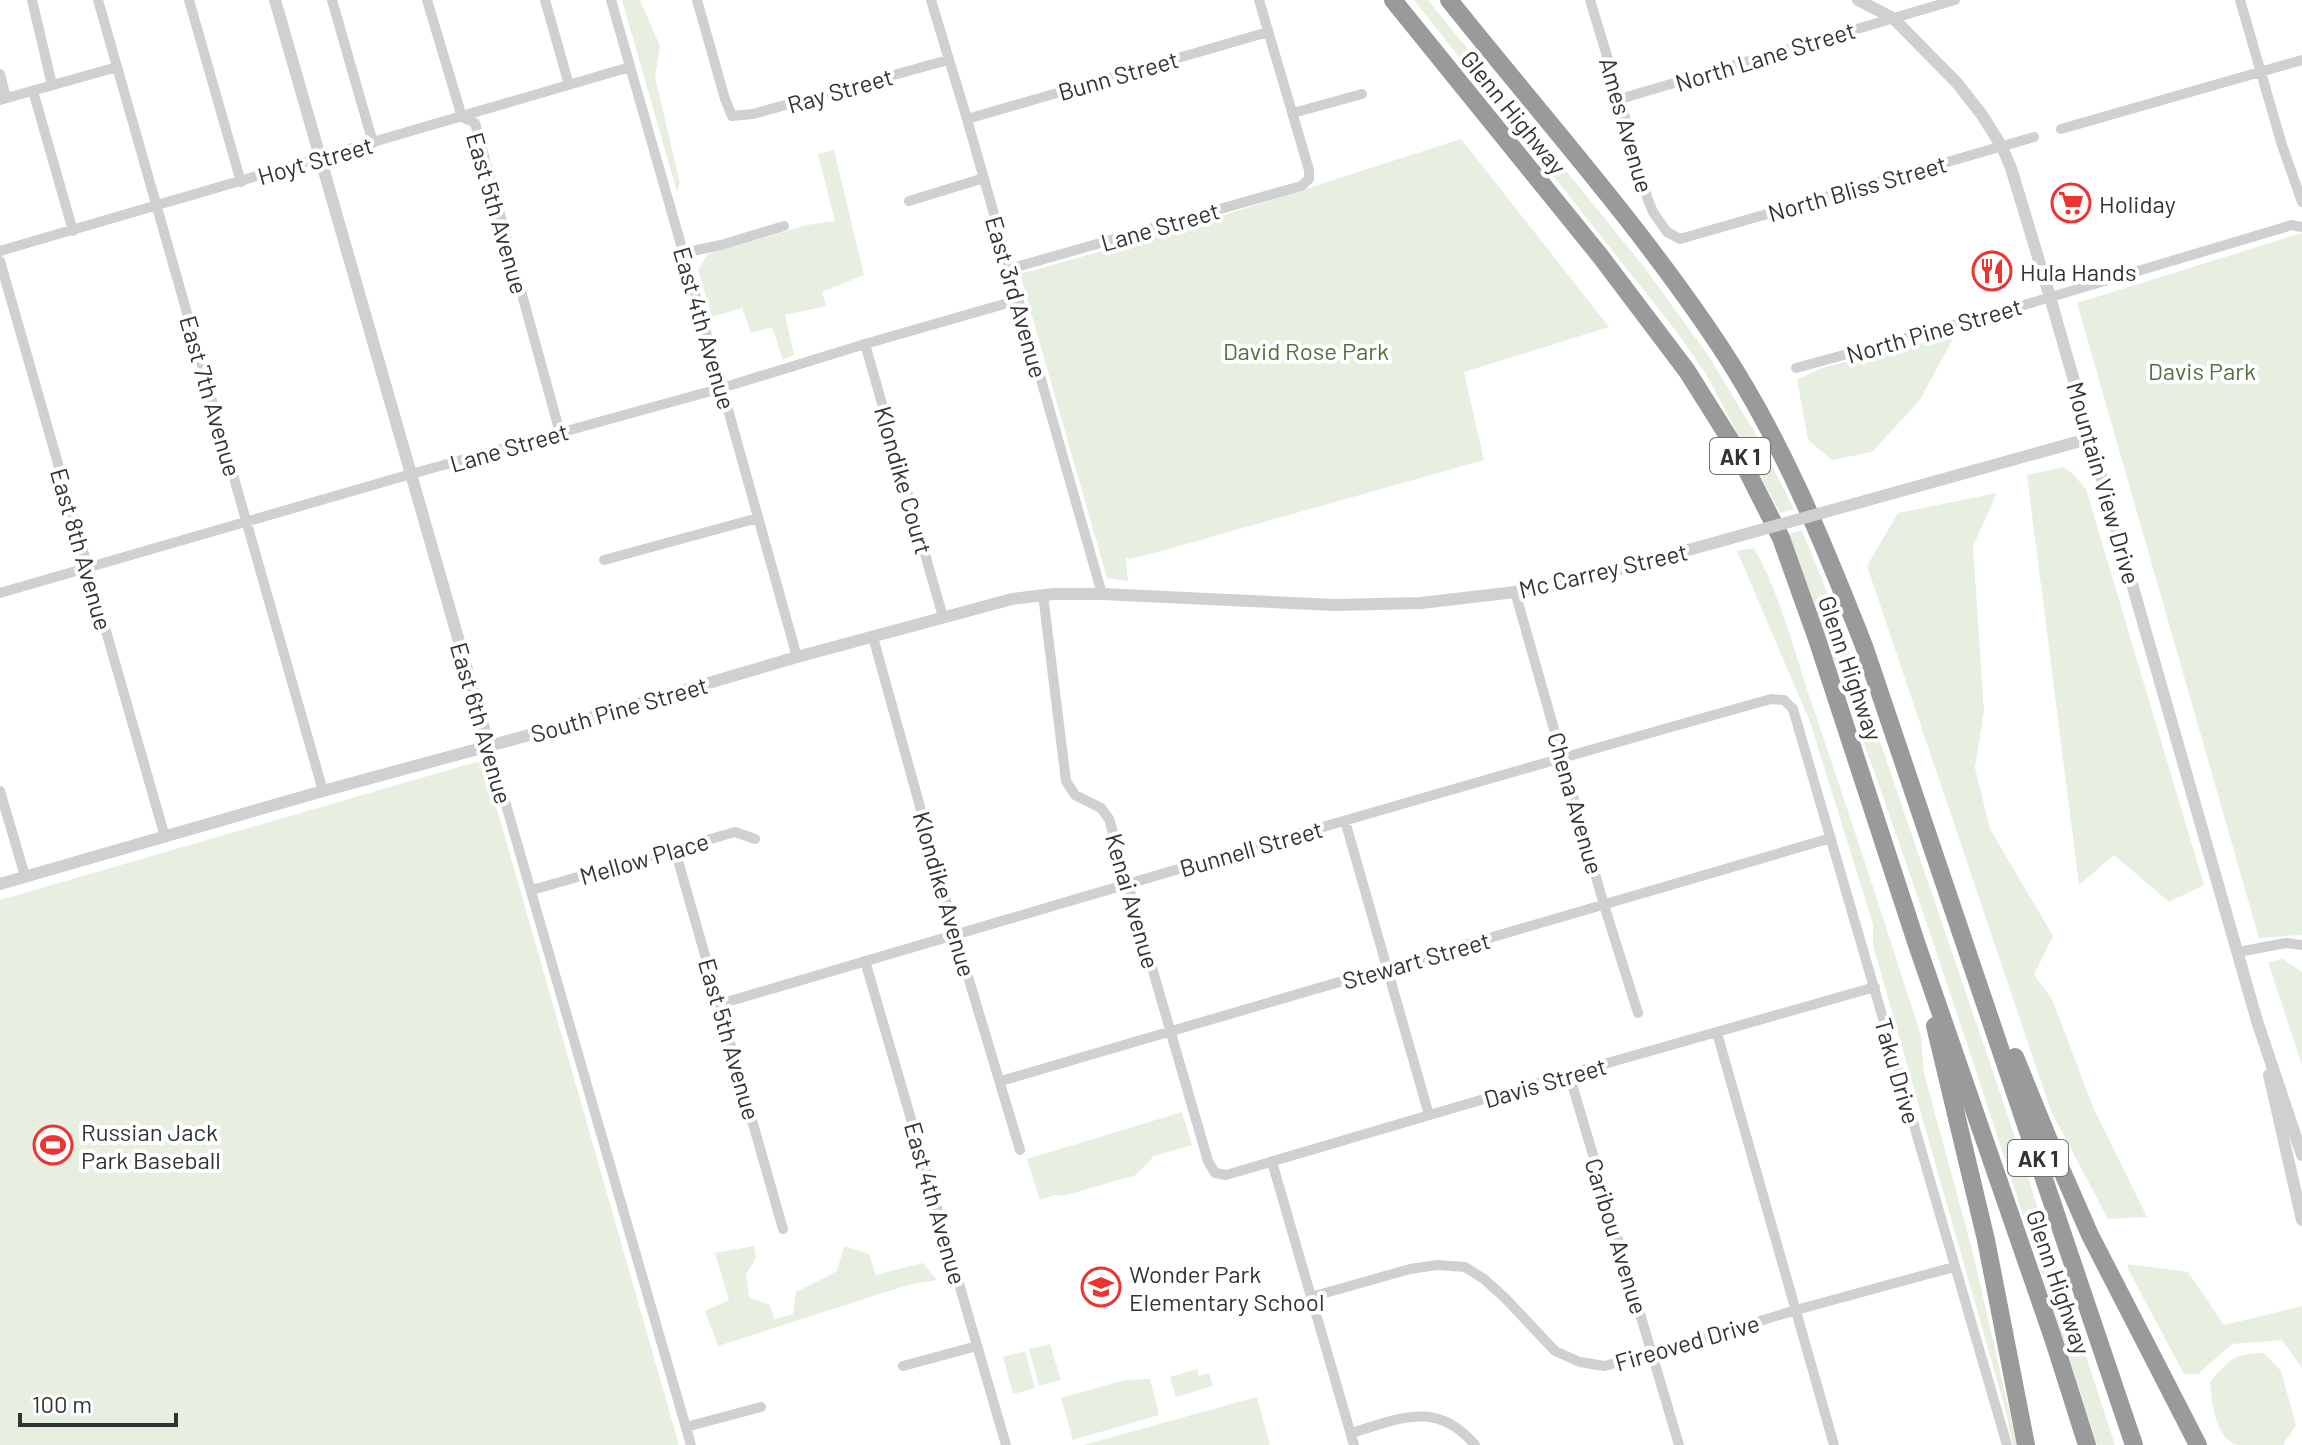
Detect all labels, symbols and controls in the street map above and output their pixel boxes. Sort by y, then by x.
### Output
street label: North Lane Street [1672,15,1858,97]
street label: Bunn Street [1055,44,1181,106]
street label: Glenn Highway [1455,44,1573,180]
street label: Ames Avenue [1594,54,1660,196]
street label: Ray Street [784,61,896,119]
street label: East 5th Avenue [461,129,535,297]
street label: Hoyt Street [254,130,376,190]
street label: North Bliss Street [1764,149,1950,227]
supermarket icon: Holiday [2050,182,2092,224]
place label: Holiday [2099,189,2176,218]
street label: Lane Street [1097,195,1223,257]
street label: East 3rd Avenue [980,213,1054,381]
street label: East 4th Avenue [668,243,742,413]
restaurant icon: Hula Hands [1971,250,2013,292]
place label: Hula Hands [2020,257,2137,286]
street label: North Pine Street [1843,291,2025,369]
street label: East 7th Avenue [174,312,248,480]
park label: David Rose Park [1223,336,1389,365]
park label: Davis Park [2148,356,2256,385]
street label: Mountain View Drive [2061,378,2147,588]
street label: Klondike Court [869,403,939,557]
street label: Lane Street [446,416,572,478]
road number: AK 1 [1710,438,1770,474]
street label: East 8th Avenue [45,465,119,633]
street label: Mc Carrey Street [1516,536,1690,604]
street label: Glenn Highway [1813,592,1889,744]
street label: East 6th Avenue [445,639,519,807]
street label: South Pine Street [527,670,711,748]
street label: Chena Avenue [1542,729,1610,877]
street label: Klondike Avenue [908,808,982,980]
street label: Bunnell Street [1176,814,1326,882]
street label: Mellow Place [576,826,712,890]
street label: Kenai Avenue [1100,830,1166,972]
street label: Stewart Street [1339,925,1493,995]
street label: East 5th Avenue [693,955,767,1123]
street label: Taku Drive [1869,1015,1927,1127]
street label: Davis Street [1480,1051,1610,1113]
place label: Russian Jack Park Baseball [81,1117,221,1174]
street label: East 4th Avenue [899,1118,973,1288]
sports icon: Russian Jack Park Baseball [32,1124,74,1166]
road number: AK 1 [2008,1140,2068,1176]
street label: Caribou Avenue [1580,1155,1654,1317]
street label: Glenn Highway [2021,1206,2097,1358]
place label: Wonder Park Elementary School [1129,1259,1324,1316]
school or university icon: Wonder Park Elementary School [1080,1266,1122,1308]
street label: Fireoved Drive [1611,1308,1763,1376]
scale bar [20,1377,176,1427]
text: 100 m [32,1389,92,1418]

